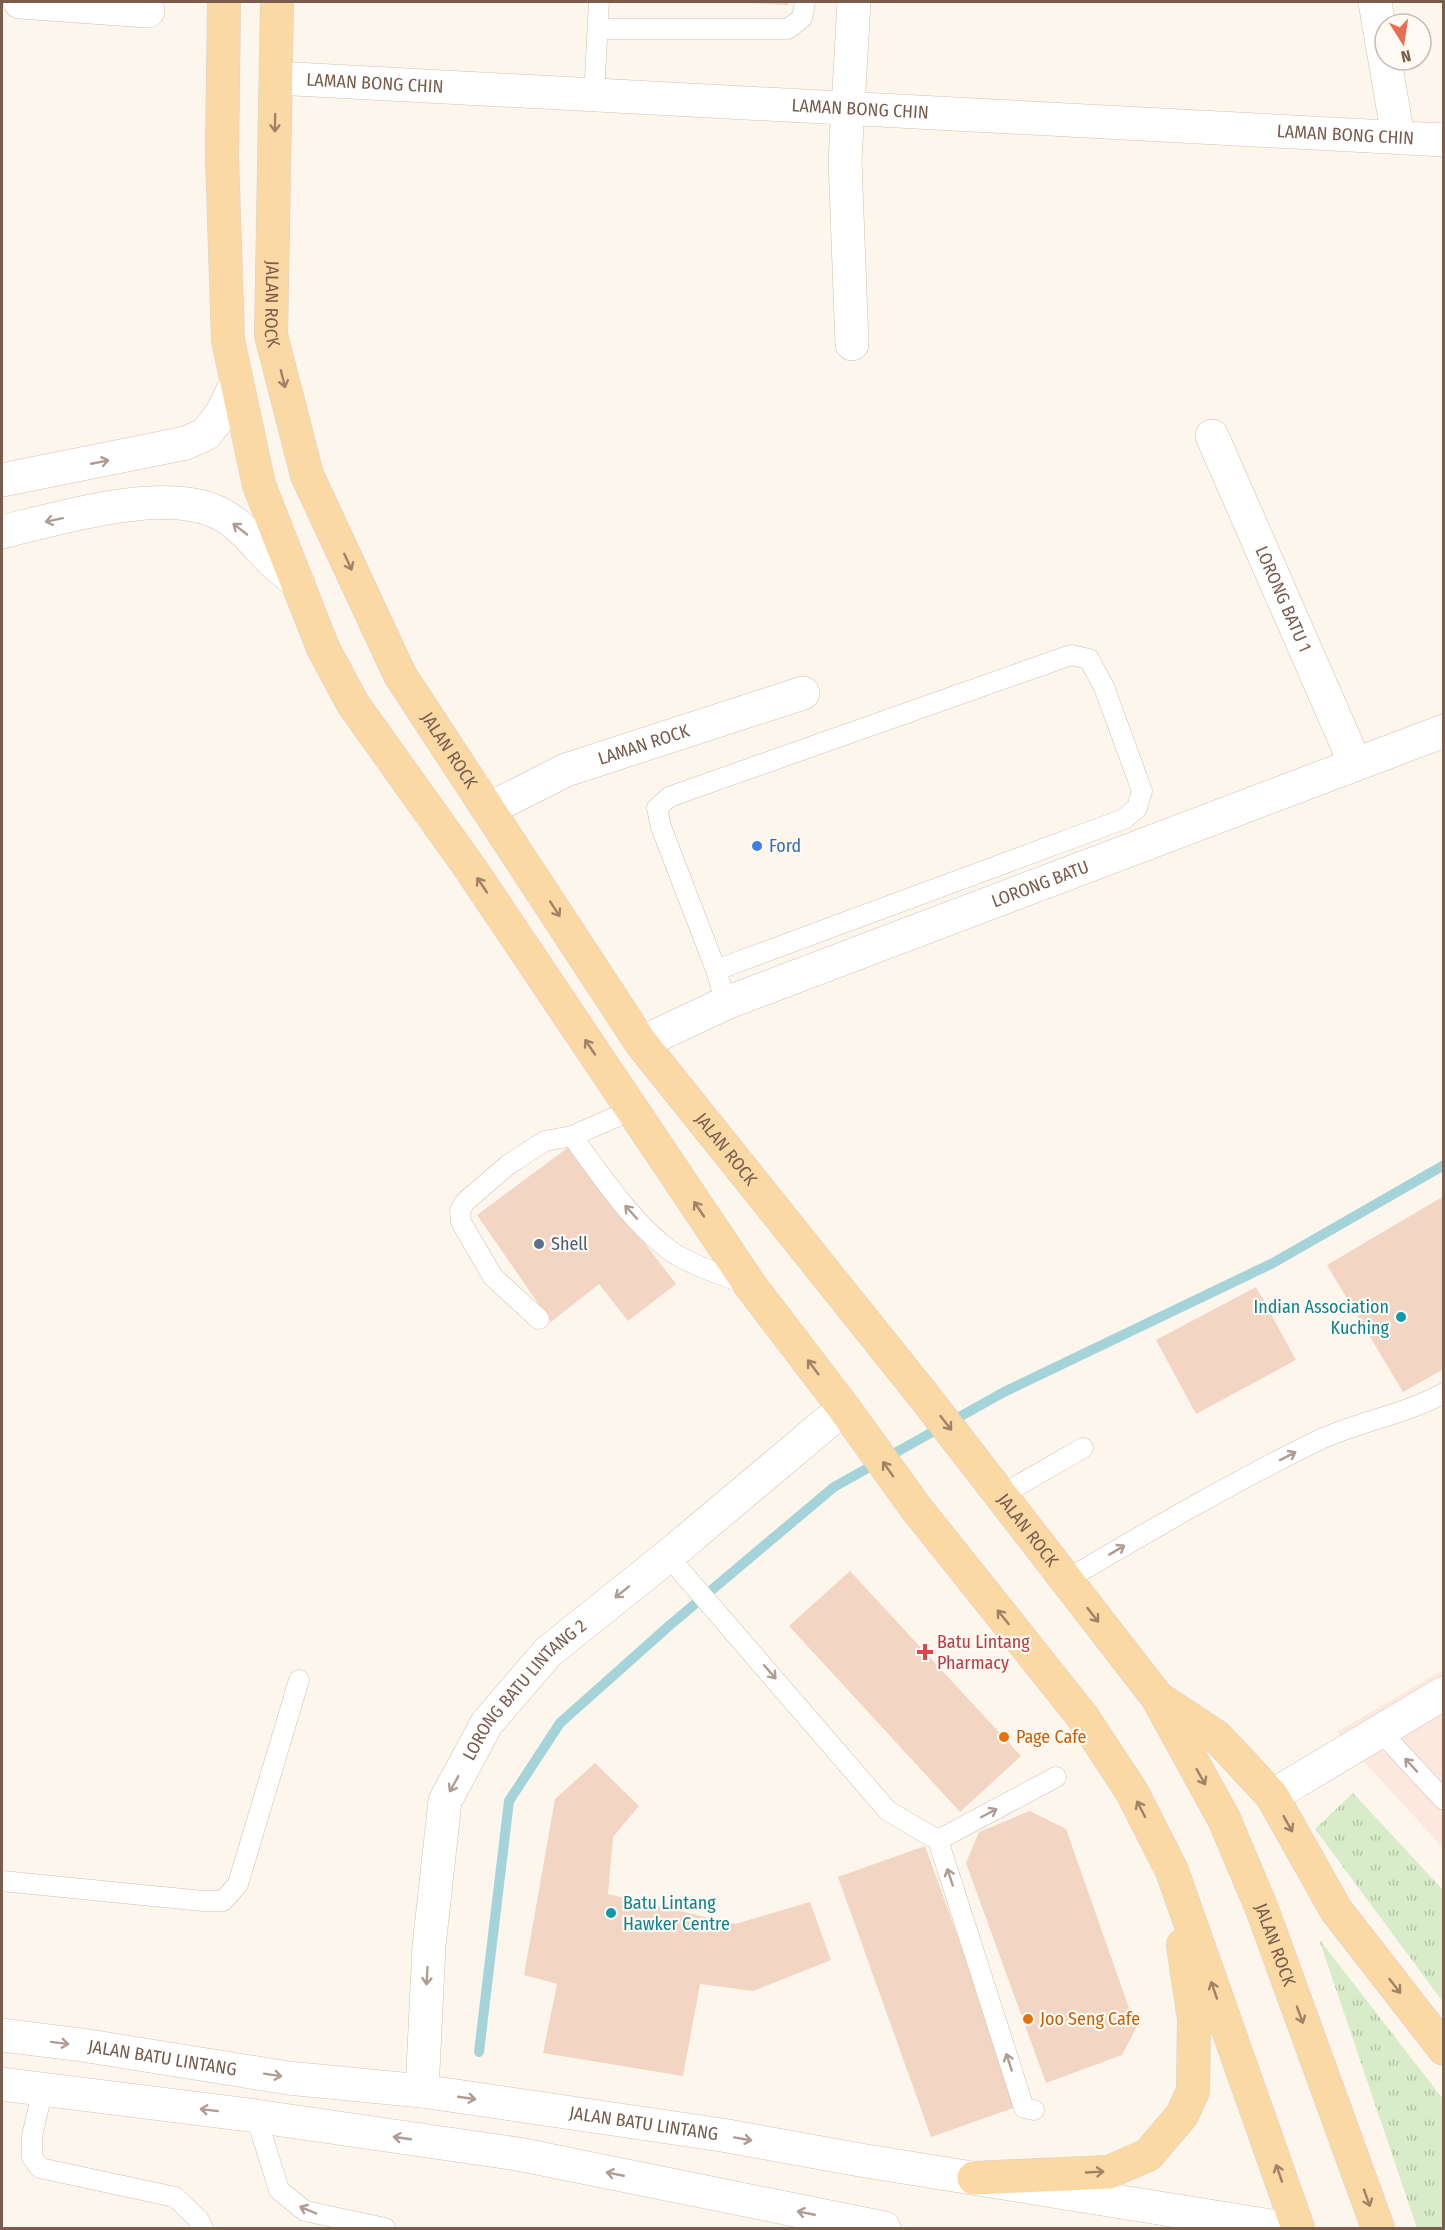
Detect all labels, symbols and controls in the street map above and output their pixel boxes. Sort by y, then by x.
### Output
north arrow [1373,12,1433,72]
text: N [1399,46,1413,66]
street label: LAMAN BONG CHIN [306,69,444,98]
street label: LAMAN BONG CHIN [791,94,929,124]
one-way arrow [270,112,281,132]
street label: LAMAN BONG CHIN [1276,120,1415,149]
street label: JALAN ROCK [260,260,285,350]
one-way arrow [277,370,289,389]
one-way arrow [90,456,110,467]
one-way arrow [45,515,64,526]
one-way arrow [233,523,249,535]
street label: LORONG BATU 1 [1251,543,1316,655]
one-way arrow [342,553,354,571]
street label: JALAN ROCK [416,708,482,793]
street label: LAMAN ROCK [595,720,693,770]
place label: Ford [769,835,801,857]
marker: Ford [750,839,764,853]
street label: LORONG BATU [989,856,1092,912]
one-way arrow [475,877,487,894]
one-way arrow [548,901,561,918]
one-way arrow [584,1039,596,1056]
street label: JALAN ROCK [690,1108,762,1190]
one-way arrow [693,1201,705,1218]
one-way arrow [624,1205,638,1220]
place label: Shell [551,1233,588,1255]
marker: Shell [532,1237,546,1251]
place label: Indian Association Kuching [1254,1296,1390,1339]
marker: Indian Association Kuching [1394,1310,1408,1324]
one-way arrow [806,1359,819,1375]
one-way arrow [939,1415,952,1431]
one-way arrow [1278,1450,1296,1462]
one-way arrow [882,1462,894,1478]
street label: JALAN ROCK [992,1489,1063,1571]
one-way arrow [1108,1544,1125,1556]
one-way arrow [614,1586,630,1599]
one-way arrow [1087,1607,1100,1623]
one-way arrow [997,1609,1010,1625]
street label: LORONG BATU LINTANG 2 [458,1615,591,1764]
place label: Batu Lintang Pharmacy [937,1631,1030,1674]
marker: Batu Lintang Pharmacy [918,1645,932,1659]
one-way arrow [763,1664,777,1679]
place label: Page Cafe [1016,1726,1087,1748]
marker: Page Cafe [997,1730,1011,1744]
one-way arrow [1404,1758,1418,1773]
one-way arrow [1195,1768,1207,1785]
one-way arrow [448,1775,460,1792]
one-way arrow [1134,1801,1146,1819]
one-way arrow [980,1807,998,1818]
one-way arrow [1282,1815,1294,1832]
one-way arrow [943,1868,954,1887]
place label: Batu Lintang Hawker Centre [623,1892,730,1935]
street label: JALAN ROCK [1250,1900,1300,1990]
marker: Batu Lintang Hawker Centre [604,1906,618,1920]
one-way arrow [422,1965,433,1985]
one-way arrow [1389,1977,1401,1993]
one-way arrow [1207,1981,1218,1999]
one-way arrow [1296,2005,1307,2023]
place label: Joo Seng Cafe [1040,2008,1140,2030]
marker: Joo Seng Cafe [1021,2012,1035,2026]
street label: JALAN BATU LINTANG [86,2035,238,2081]
one-way arrow [49,2037,69,2048]
one-way arrow [1003,2053,1014,2072]
one-way arrow [263,2070,282,2081]
one-way arrow [456,2092,476,2103]
street label: JALAN BATU LINTANG [568,2102,720,2145]
one-way arrow [200,2105,220,2116]
one-way arrow [393,2132,413,2143]
one-way arrow [732,2133,752,2144]
one-way arrow [1272,2164,1283,2183]
one-way arrow [1085,2167,1105,2178]
one-way arrow [606,2168,626,2179]
one-way arrow [1362,2188,1373,2207]
one-way arrow [299,2204,317,2215]
one-way arrow [797,2207,817,2218]

